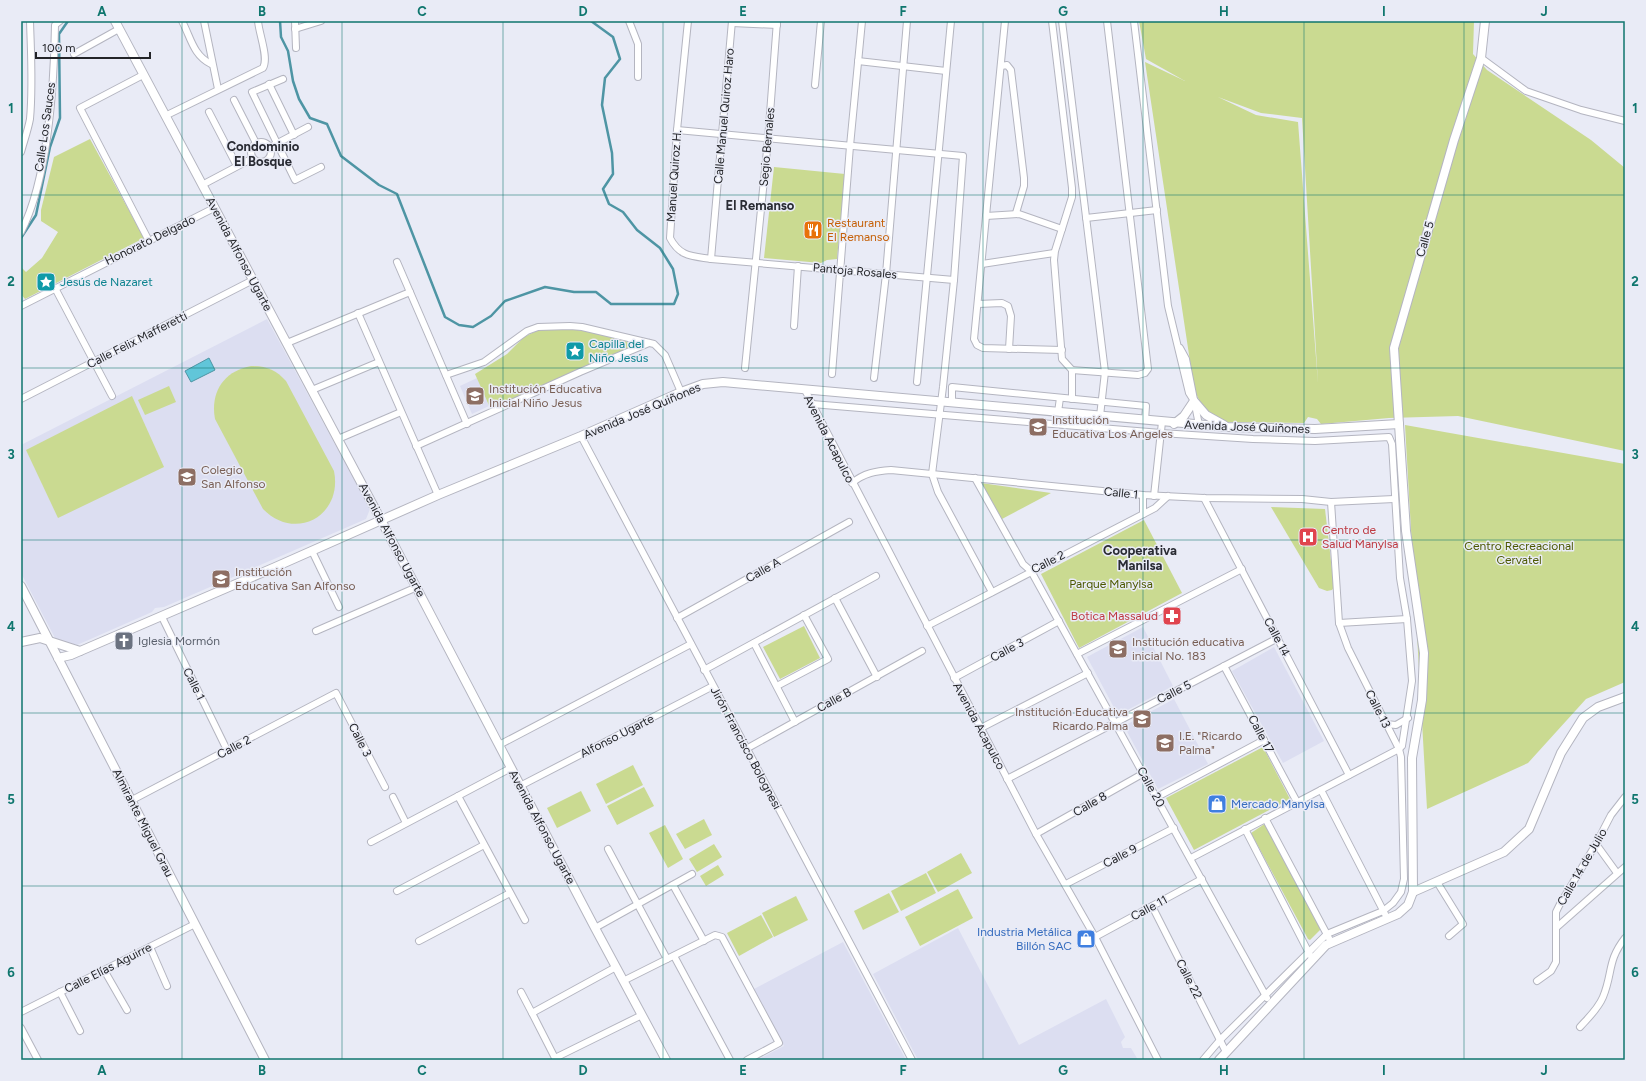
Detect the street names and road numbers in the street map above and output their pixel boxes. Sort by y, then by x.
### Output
street label: Calle Manuel Quiroz Haro [711,47,737,184]
street label: Calle Los Sauces [32,81,58,173]
street label: Segio Bernales [757,107,777,187]
street label: Manuel Quiroz H. [664,130,684,222]
street label: Avenida Alfonso Ugarte [203,195,275,314]
street label: Honorato Delgado [103,212,198,268]
street label: Calle 5 [1413,219,1437,258]
street label: Pantoja Rosales [812,260,898,282]
street label: Calle Felix Mafferetti [84,309,190,371]
street label: Avenida José Quiñones [581,380,703,442]
street label: Avenida Acapulco [801,393,857,485]
street label: Avenida José Quiñones [1184,418,1311,436]
street label: Avenida Alfonso Ugarte [356,481,428,600]
street label: Calle 1 [1103,484,1139,502]
street label: Calle 2 [1029,548,1067,576]
street label: Calle A [743,555,783,585]
street label: Calle 14 [1261,615,1293,659]
street label: Calle 3 [988,635,1026,665]
street label: Calle 1 [180,665,208,703]
street label: Calle 5 [1155,677,1194,707]
street label: Avenida Acapulco [950,680,1008,772]
street label: Jirón Francisco Bolognesi [708,684,784,812]
street label: Calle B [814,685,854,715]
street label: Calle 13 [1362,688,1394,730]
street label: Alfonso Ugarte [578,711,657,761]
street label: Calle 17 [1245,713,1277,756]
street label: Calle 3 [346,721,374,759]
street label: Calle 2 [215,732,253,762]
street label: Calle 20 [1134,764,1168,810]
street label: Almirante Miguel Grau [110,767,176,879]
street label: Avenida Alfonso Ugarte [506,768,578,887]
street label: Calle 8 [1071,789,1109,819]
street label: Calle 14 de Julio [1554,826,1610,908]
street label: Calle 9 [1101,841,1140,871]
street label: Calle 11 [1128,893,1170,923]
street label: Calle Elías Aguirre [62,940,154,996]
street label: Calle 22 [1173,957,1205,1001]

